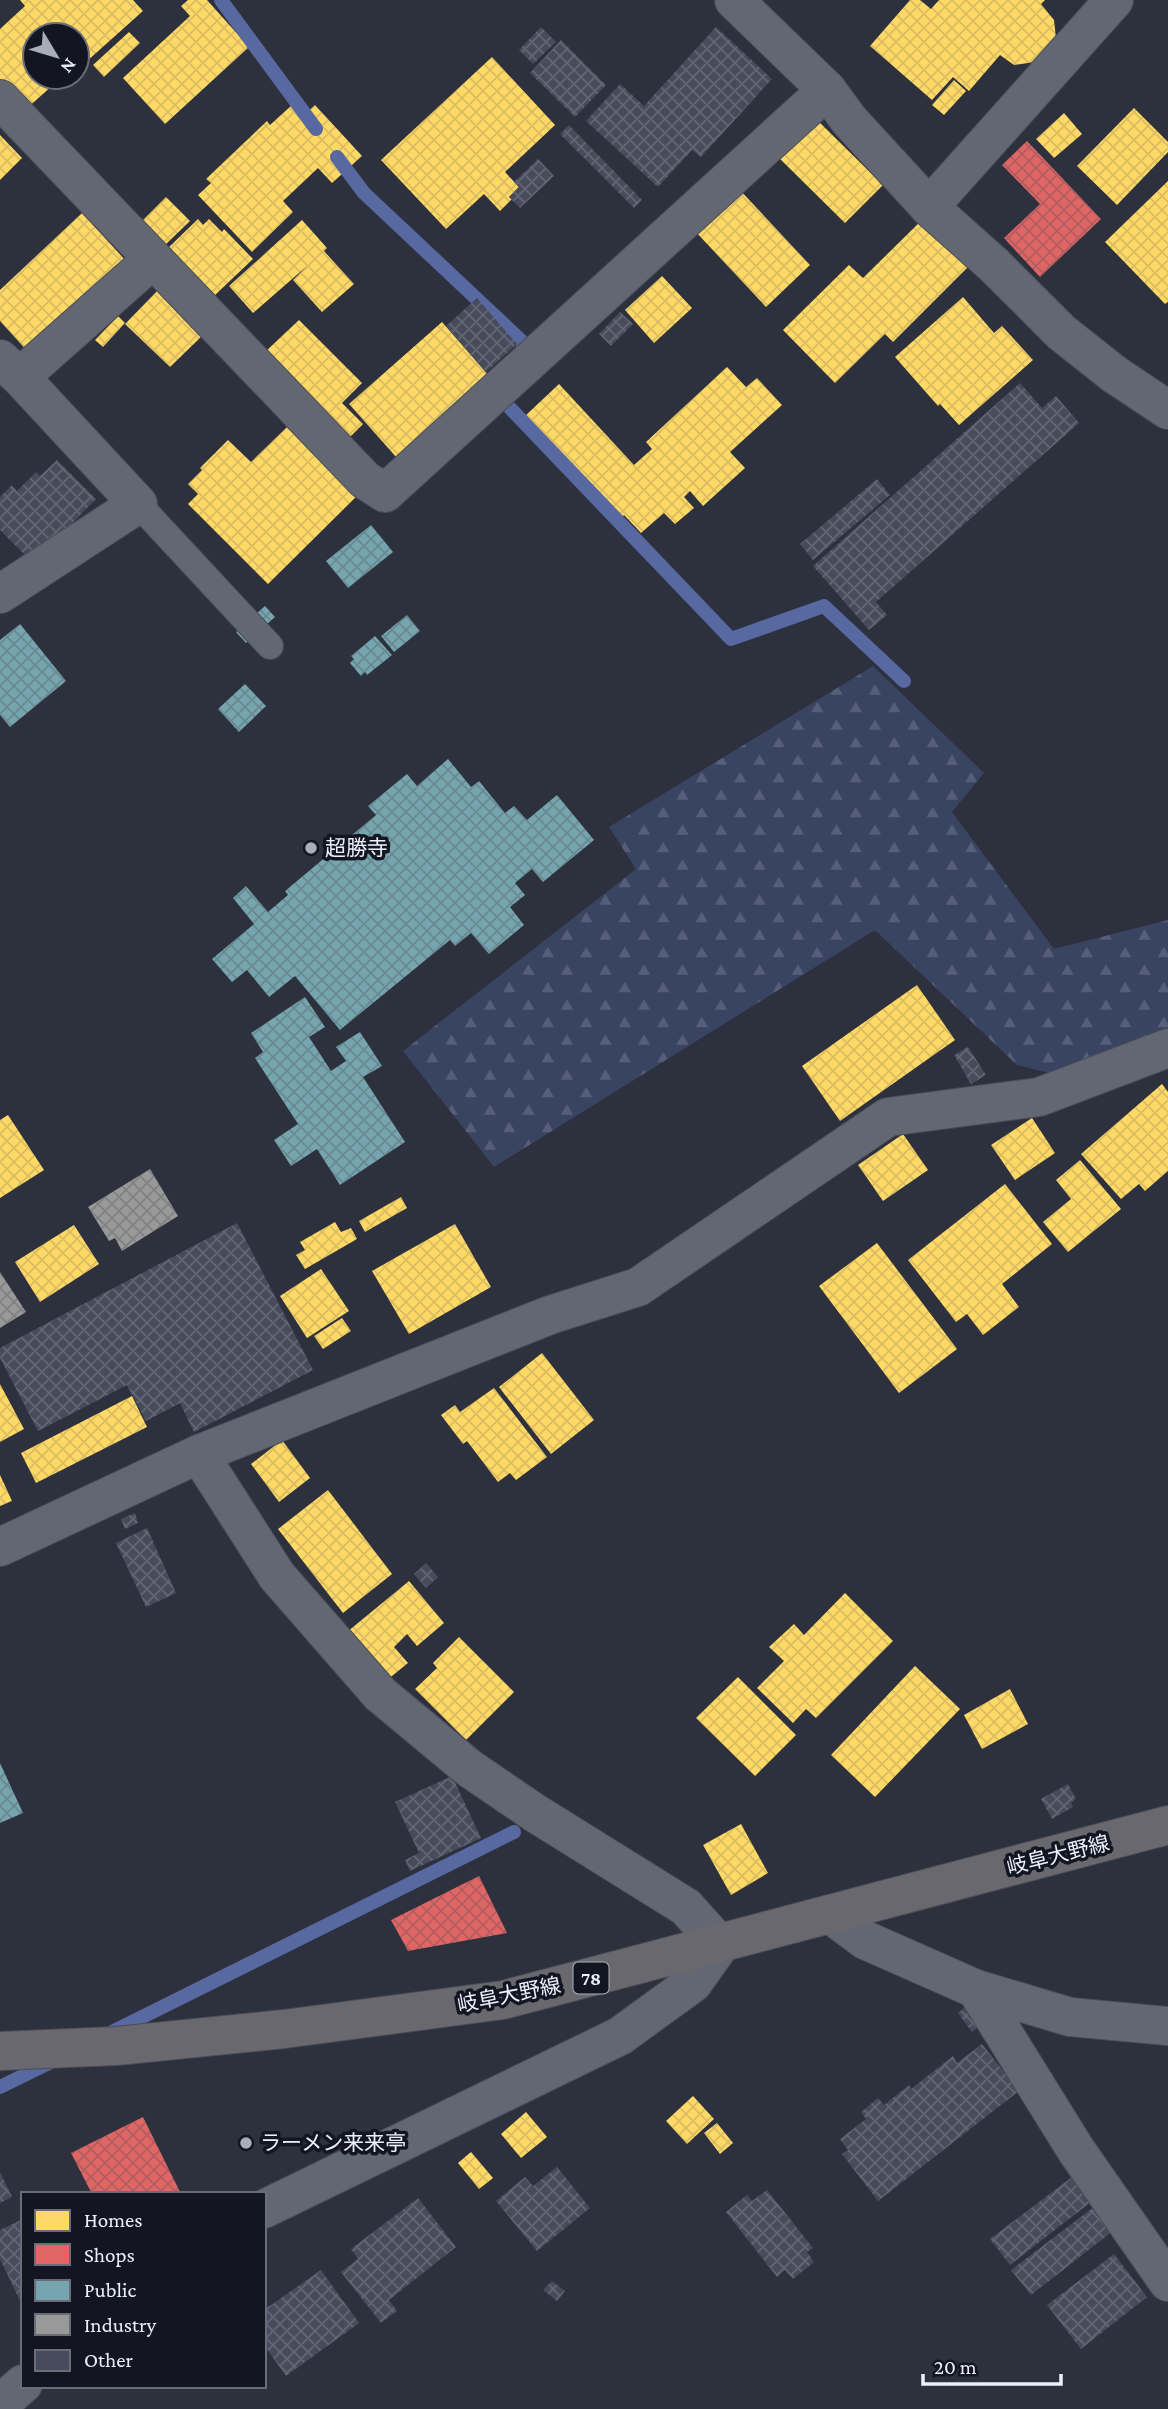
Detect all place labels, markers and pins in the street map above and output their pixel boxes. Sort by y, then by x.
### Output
place label: 超勝寺 [325,836,388,860]
marker: 超勝寺 [303,840,319,856]
place label: ラーメン来来亭 [260,2131,406,2155]
marker: ラーメン来来亭 [238,2135,254,2151]

